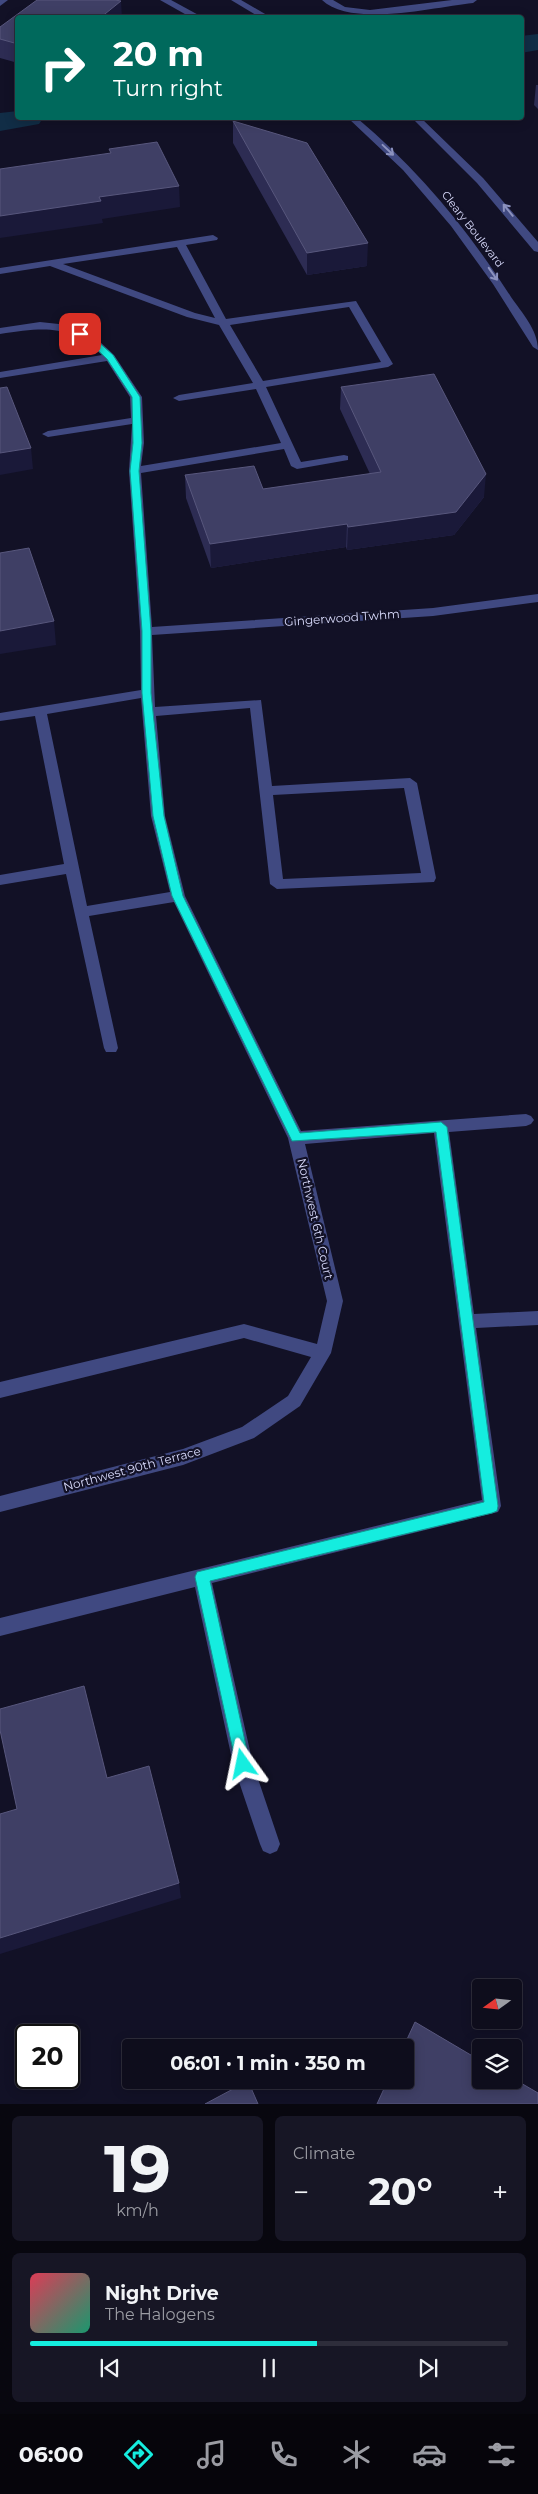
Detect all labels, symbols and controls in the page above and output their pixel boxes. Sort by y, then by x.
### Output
text: 20 m [113,32,204,75]
icon: right [30,35,95,100]
text: Turn right [113,75,223,102]
one-way arrow [382,144,394,156]
street label: Cleary Boulevard [439,188,507,270]
one-way arrow [503,204,514,217]
one-way arrow [487,267,498,280]
pin [59,313,101,355]
icon: arrive [66,320,94,348]
street label: Gingerwood Twhm [284,606,400,629]
street label: Northwest 6th Court [294,1157,337,1281]
street label: Northwest 90th Terrace [62,1443,202,1494]
position arrow [216,1737,268,1789]
north arrow [472,1979,522,2029]
map controls [472,1979,522,2089]
speed limit sign: 20 [15,2024,80,2089]
button: layers [472,2039,522,2089]
text: 06:01 · 1 min · 350 m [170,2052,366,2075]
text: 19 [104,2129,171,2208]
text: Climate [293,2144,355,2163]
text: 20° [368,2168,433,2215]
text: − [293,2175,309,2209]
text: + [492,2175,508,2209]
text: km/h [116,2201,159,2220]
text: Night Drive [105,2282,219,2305]
text: The Halogens [105,2305,215,2324]
icon: previous [96,2354,124,2382]
icon: pause [255,2354,283,2382]
icon: next [414,2354,442,2382]
icon: directions [121,2437,156,2472]
icon: music [194,2437,229,2472]
icon: phone [266,2437,301,2472]
icon: climate [339,2437,374,2472]
icon: car [412,2437,447,2472]
icon: filters [484,2437,519,2472]
text: 06:00 [19,2441,83,2468]

